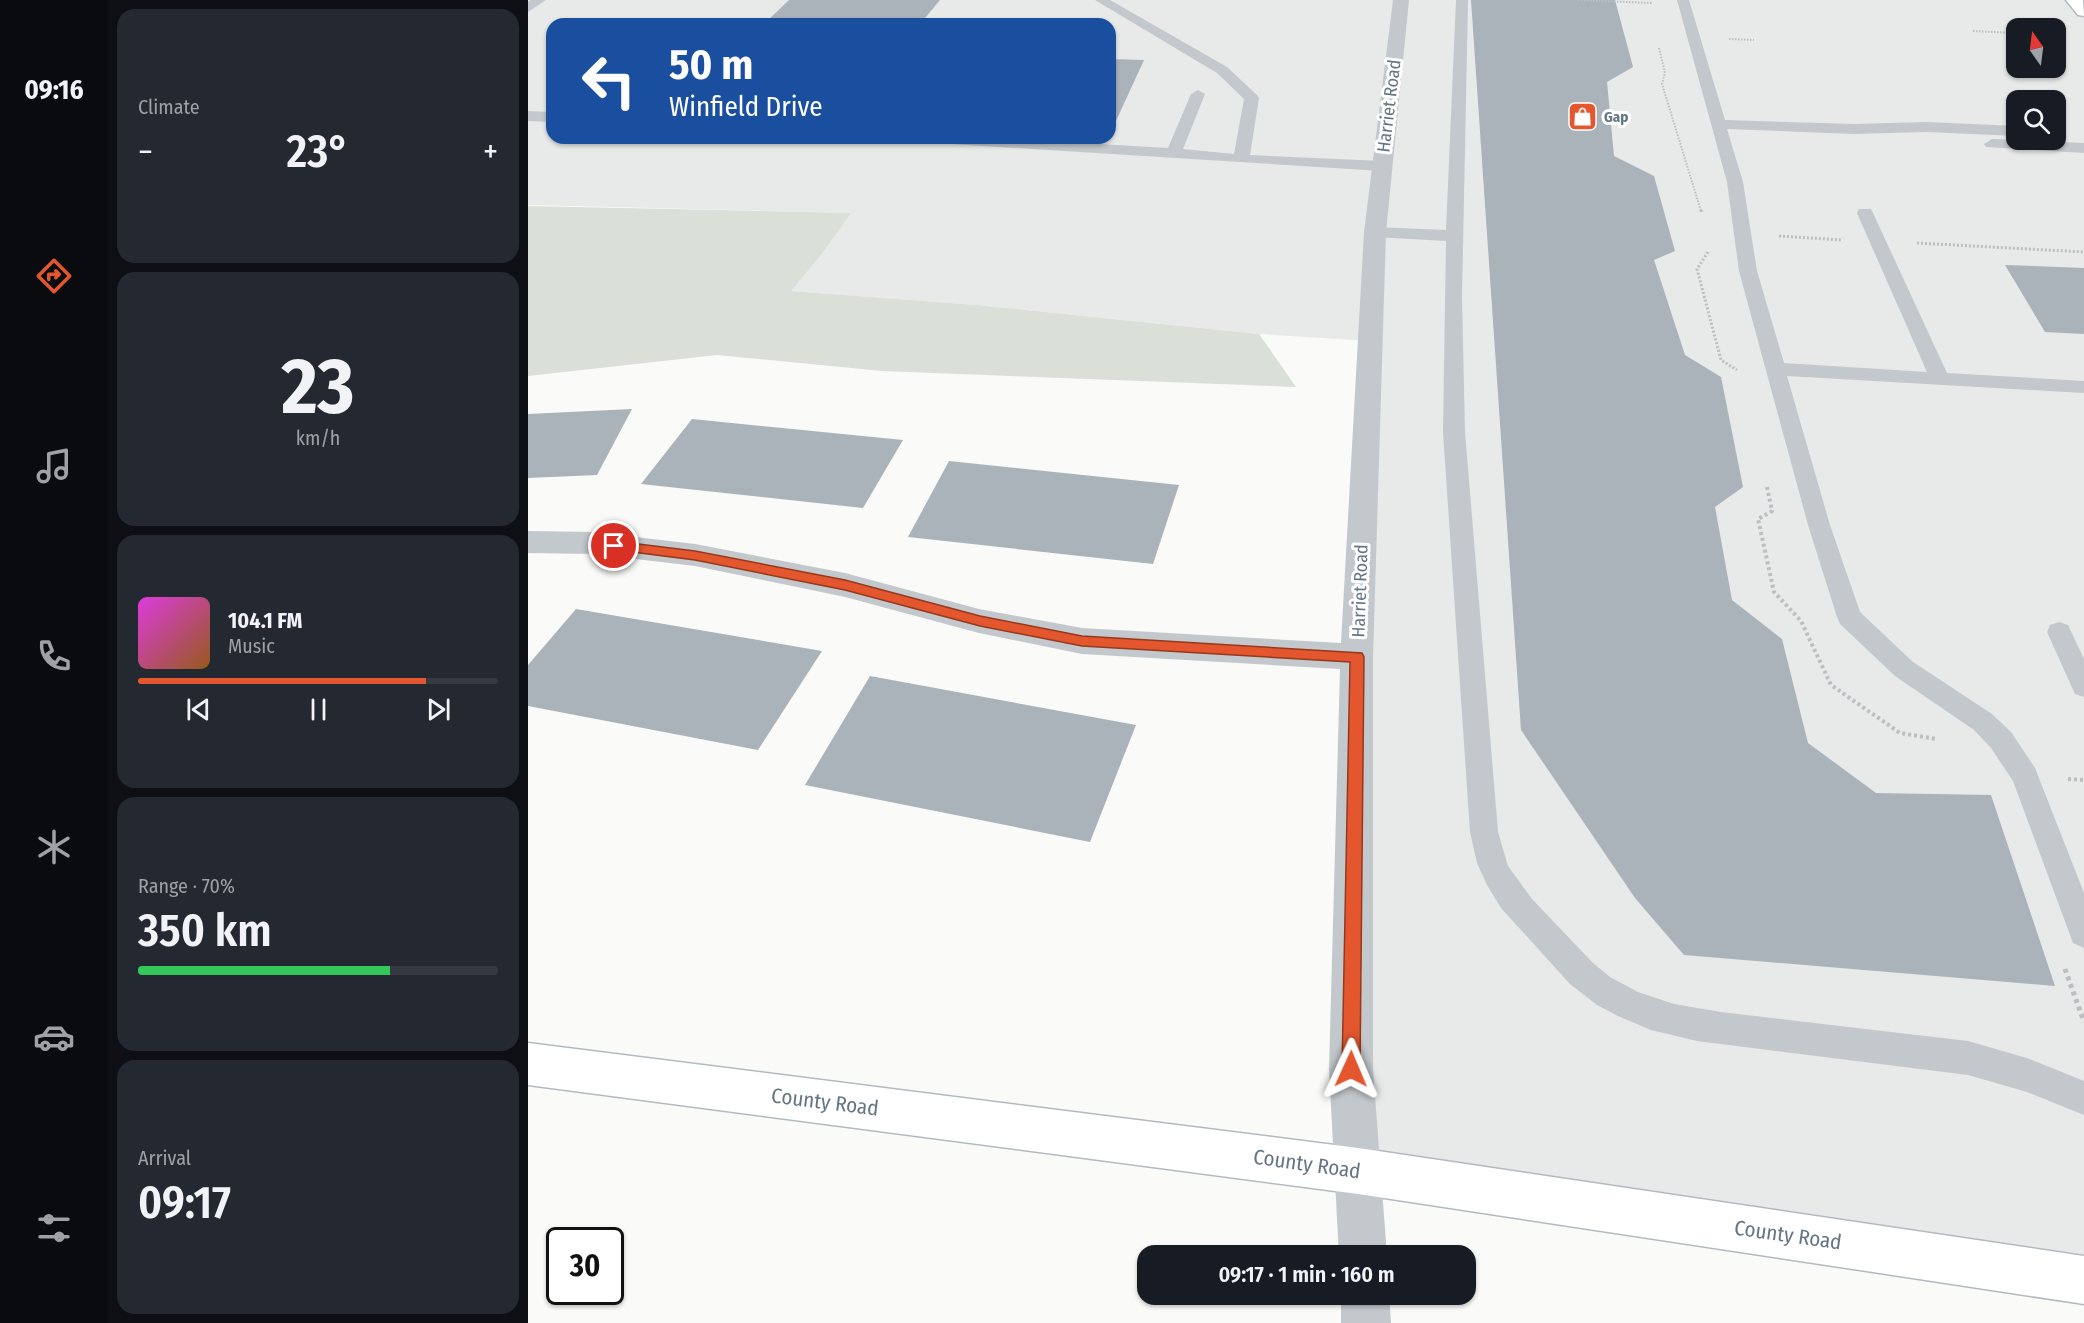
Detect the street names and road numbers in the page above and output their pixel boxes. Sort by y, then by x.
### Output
street label: Harriet Road [1372,58,1406,154]
street label: Harriet Road [1347,544,1373,638]
street label: County Road [770,1083,880,1121]
street label: County Road [1252,1144,1362,1184]
street label: County Road [1733,1215,1843,1255]

